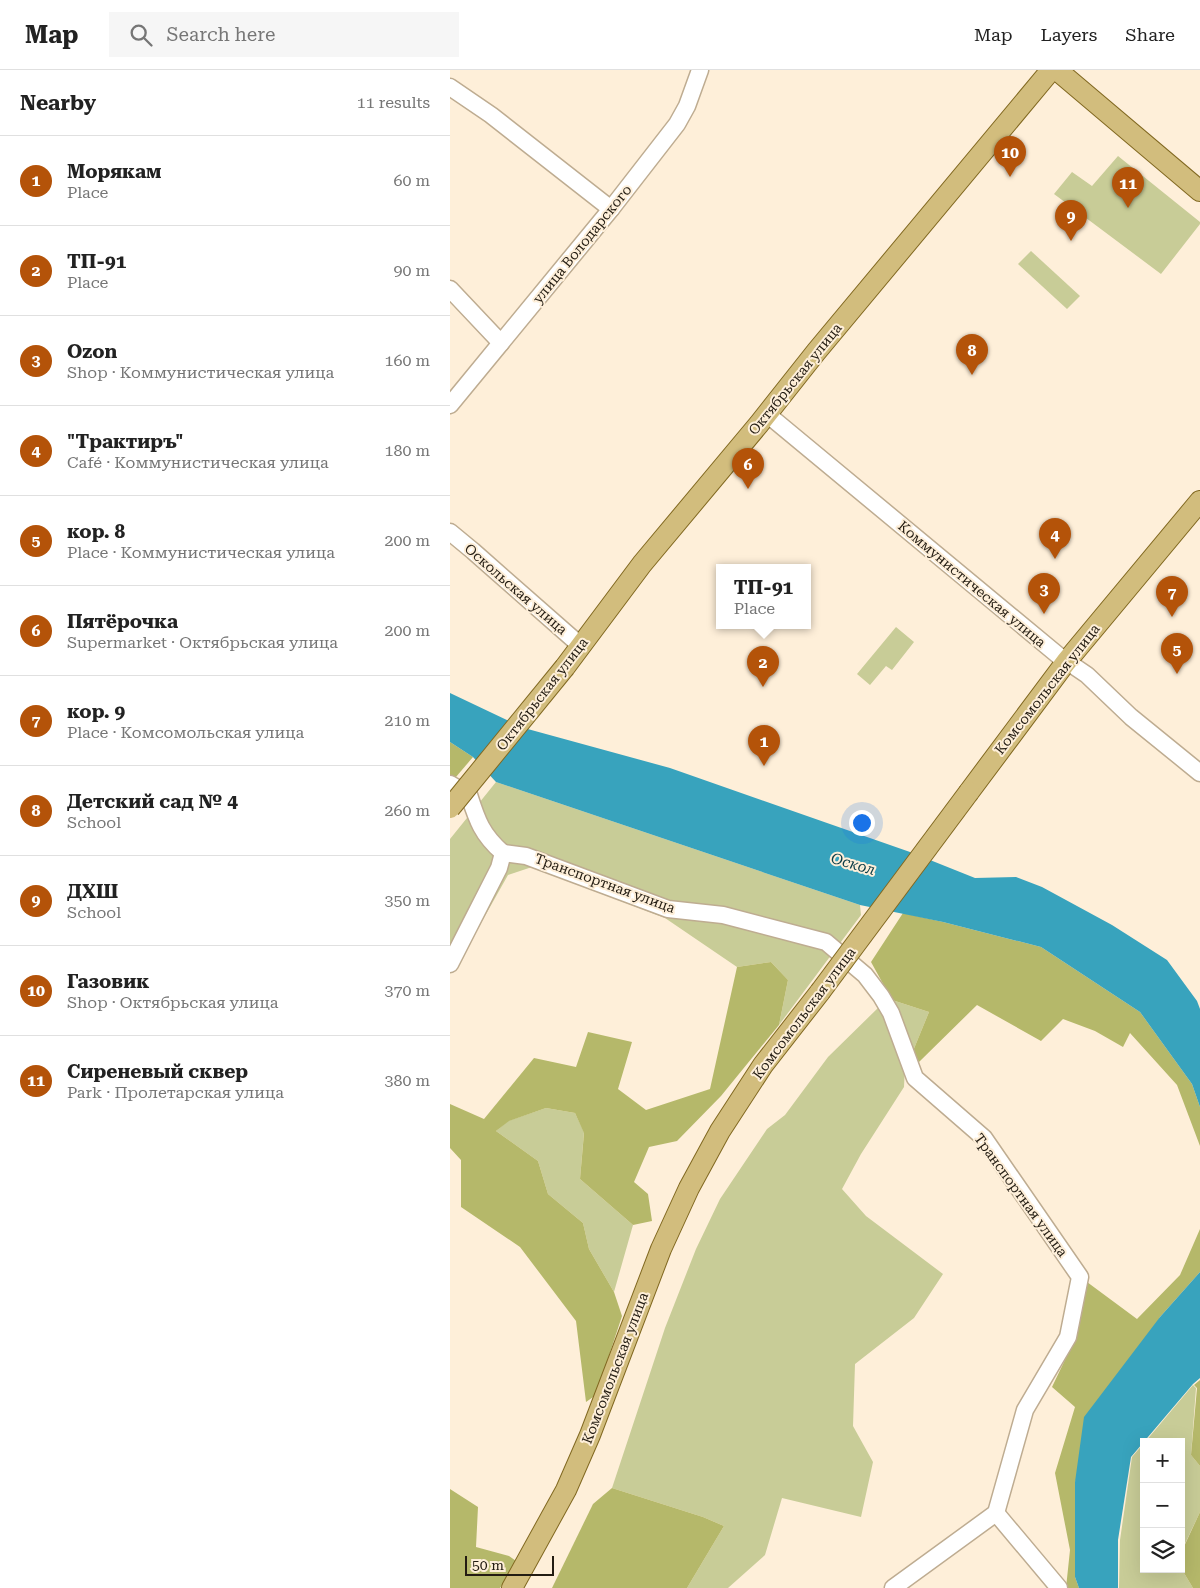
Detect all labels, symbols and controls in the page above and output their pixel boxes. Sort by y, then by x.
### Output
search box [109,12,459,57]
text: Map [25,21,79,49]
icon: search [127,21,155,49]
text: Search here [167,23,275,46]
text: Map [974,24,1013,45]
text: Layers [1041,24,1097,45]
text: Share [1125,24,1175,45]
text: Nearby [20,91,96,115]
text: 11 results [357,93,430,112]
pin: 10 [994,136,1026,177]
text: Морякам [67,160,162,183]
pin: 11 [1112,167,1144,208]
text: 1 [32,171,40,190]
text: 60 m [393,171,430,190]
street label: улица Володарского [529,182,635,306]
text: Place [67,183,108,202]
pin: 9 [1055,200,1087,241]
text: ТП-91 [67,250,126,273]
text: 2 [32,261,40,280]
text: 90 m [393,261,430,280]
text: Place [67,273,108,292]
street label: Октябрьская улица [745,320,845,438]
pin: 8 [956,334,988,375]
text: Ozon [67,340,117,363]
text: 3 [32,351,40,370]
text: 160 m [384,351,430,370]
text: Shop · Коммунистическая улица [67,363,334,382]
text: "Трактиръ" [67,430,183,453]
text: 4 [32,441,40,460]
text: 180 m [384,441,430,460]
pin: 6 [732,448,764,489]
text: Café · Коммунистическая улица [67,453,329,472]
street label: Коммунистическая улица [895,518,1049,651]
pin: 4 [1039,518,1071,559]
text: кор. 8 [67,520,125,543]
text: 5 [32,531,40,550]
text: 200 m [384,531,430,550]
street label: Оскольская улица [462,540,571,638]
text: Place · Коммунистическая улица [67,543,335,562]
popup [716,564,811,629]
pin: 3 [1028,573,1060,614]
text: ТП-91 [734,576,793,599]
pin: 7 [1156,576,1188,617]
text: Place [734,599,775,618]
text: Пятёрочка [67,610,178,633]
street label: Комсомольская улица [991,620,1103,757]
text: 6 [32,621,40,640]
text: 200 m [384,621,430,640]
text: Supermarket · Октябрьская улица [67,633,338,652]
pin: 5 [1161,633,1193,674]
street label: Октябрьская улица [493,634,591,754]
pin: 2 [747,646,779,687]
text: кор. 9 [67,700,125,723]
text: 7 [32,711,40,730]
text: 210 m [384,711,430,730]
text: Place · Комсомольская улица [67,723,304,742]
pin: 1 [748,725,780,766]
text: Детский сад № 4 [67,790,238,813]
text: 8 [32,801,40,820]
text: 260 m [384,801,430,820]
your location [849,810,875,836]
text: School [67,813,121,832]
water label: Оскол [829,849,877,879]
street label: Транспортная улица [533,850,678,916]
text: ДХШ [67,880,118,903]
text: 9 [32,891,40,910]
text: 350 m [384,891,430,910]
text: School [67,903,121,922]
street label: Комсомольская улица [749,944,859,1082]
text: Газовик [67,970,149,993]
text: 10 [27,981,45,1000]
text: 370 m [384,981,430,1000]
text: Shop · Октябрьская улица [67,993,278,1012]
text: Сиреневый сквер [67,1060,248,1083]
text: 11 [27,1071,45,1090]
text: 380 m [384,1071,430,1090]
text: Park · Пролетарская улица [67,1083,284,1102]
street label: Транспортная улица [971,1130,1071,1260]
street label: Комсомольская улица [579,1290,651,1446]
map controls [1140,1438,1185,1573]
button: + [1140,1438,1185,1483]
button: − [1140,1483,1185,1528]
button: layers [1140,1528,1185,1573]
scale bar [465,1553,554,1576]
text: 50 m [472,1557,504,1573]

